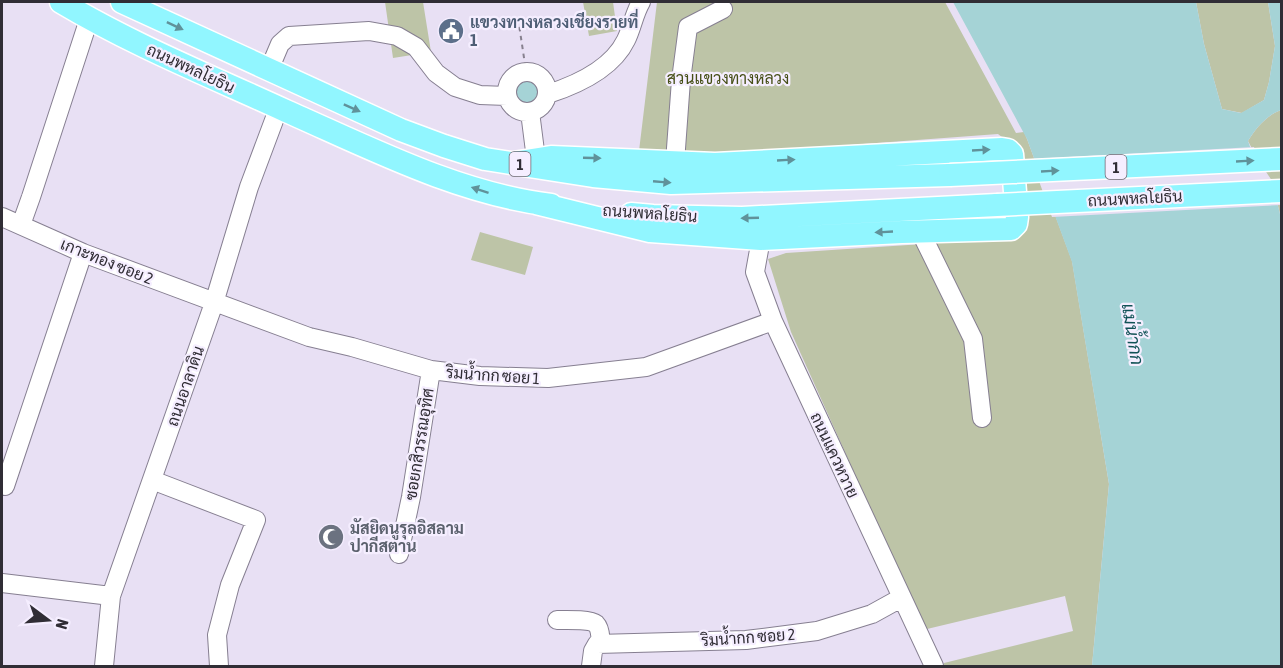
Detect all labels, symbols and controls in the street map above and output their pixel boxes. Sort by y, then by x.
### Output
place label: แขวงทางหลวงเชียงรายที่ 1 [470,8,638,49]
public building icon: แขวงทางหลวงเชียงรายที่ 1 [436,16,466,46]
one-way arrow [166,22,183,31]
street label: ถนนพหลโยธิน [144,38,239,96]
park label: สวนแขวงทางหลวง [667,69,789,87]
one-way arrow [343,103,361,113]
one-way arrow [972,145,991,154]
road number: 1 [510,152,530,176]
one-way arrow [582,154,601,163]
one-way arrow [777,155,796,164]
road number: 1 [1106,155,1126,179]
one-way arrow [1236,156,1255,165]
one-way arrow [1041,166,1060,175]
one-way arrow [652,178,671,187]
one-way arrow [471,185,489,194]
street label: ถนนพหลโยธิน [1087,185,1183,209]
street label: ถนนพหลโยธิน [602,199,698,225]
one-way arrow [740,213,759,222]
one-way arrow [874,228,893,237]
street label: เกาะทอง ซอย 2 [58,234,156,288]
water label: แม่น้ำกก [1118,301,1153,366]
street label: ถนนอาลาดิน [163,344,207,428]
street label: ริมน้ำกก ซอย 1 [444,358,541,387]
street label: ซอยกสิวรรณอุทิศ [401,387,440,502]
street label: ถนนแควหวาย [807,409,863,501]
place label: มัสยิดนูรุลอิสลาม ปากีสตาน [350,518,464,555]
mosque icon: มัสยิดนูรุลอิสลาม ปากีสตาน [316,522,346,552]
north arrow [18,590,78,650]
text: N [52,617,72,631]
street label: ริมน้ำกก ซอย 2 [699,620,796,649]

